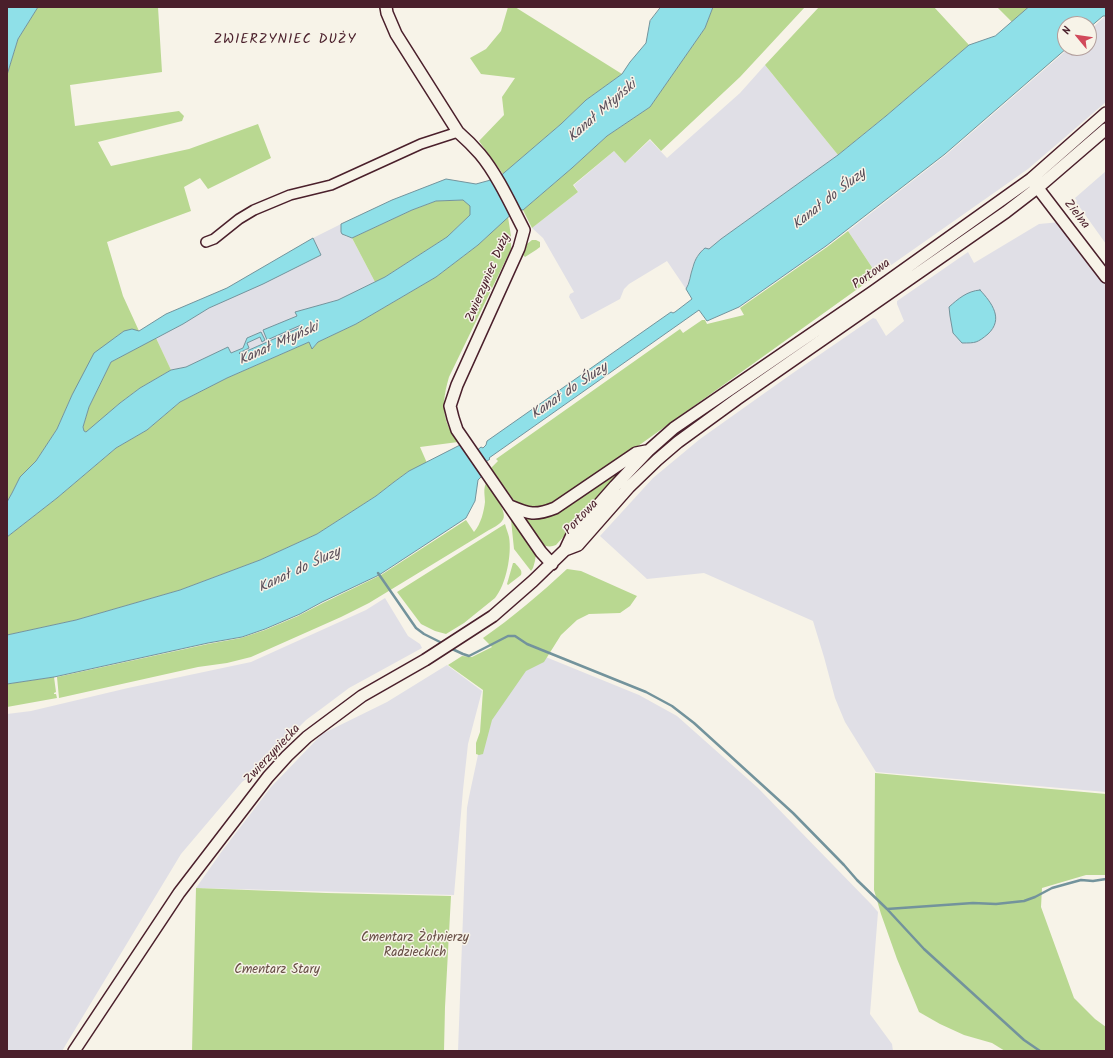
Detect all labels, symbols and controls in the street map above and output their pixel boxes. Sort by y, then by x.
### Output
north arrow [1057,16,1097,56]
text: N [1058,23,1077,38]
district label: ZWIERZYNIEC DUŻY [213,33,357,49]
water label: Kanał Młyński [565,78,641,146]
water label: Kanał do Śluzy [790,166,870,234]
street label: Zielna [1060,197,1092,233]
street label: Zwierzyniec Duży [463,231,515,325]
street label: Portowa [850,256,894,294]
water label: Kanał Młyński [237,320,321,370]
water label: Kanał do Śluzy [529,360,611,424]
street label: Portowa [561,497,603,539]
water label: Kanał do Śluzy [256,545,344,597]
street label: Zwierzyniecka [241,722,305,788]
park label: Cmentarz Żołnierzy Radzieckich [361,931,469,962]
park label: Cmentarz Stary [234,963,320,979]

